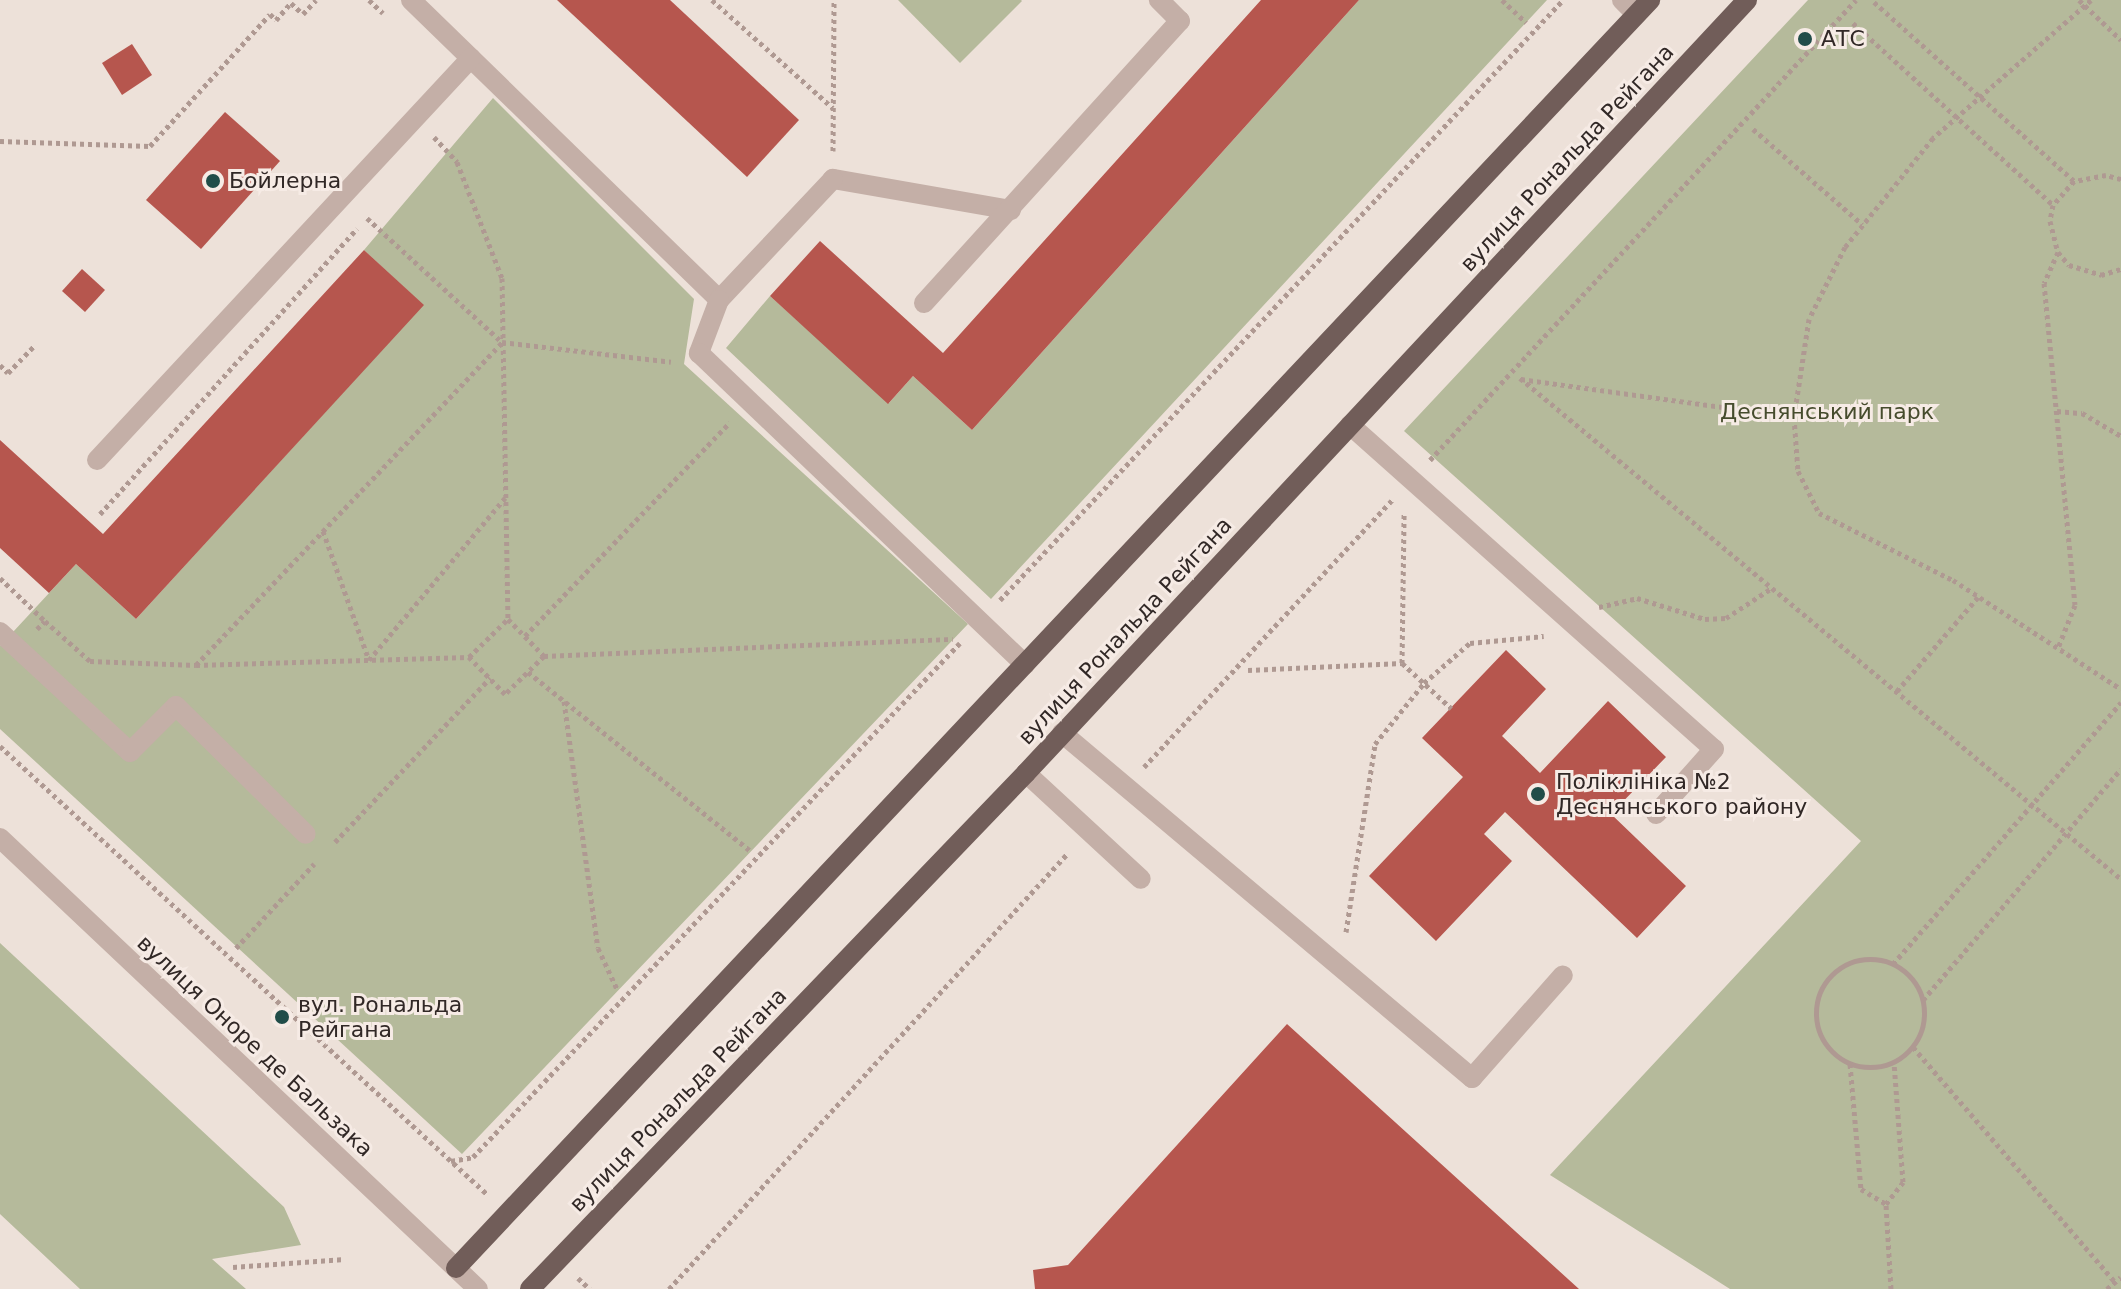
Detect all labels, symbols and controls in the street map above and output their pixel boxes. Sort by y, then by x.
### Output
place label: АТС [1821,26,1865,52]
marker: АТС [1796,30,1814,48]
street label: вулиця Рональда Рейгана [1455,39,1679,277]
place label: Бойлерна [229,168,341,194]
marker: Бойлерна [204,172,222,190]
park label: Деснянський парк [1720,399,1934,425]
street label: вулиця Рональда Рейгана [1013,512,1237,750]
place label: Поліклініка №2 Деснянського району [1556,768,1807,820]
marker: Поліклініка №2 Деснянського району [1527,783,1549,805]
street label: вулиця Оноре де Бальзака [132,930,378,1162]
street label: вулиця Рональда Рейгана [564,983,792,1217]
place label: вул. Рональда Рейгана [298,991,462,1042]
marker: вул. Рональда Рейгана [273,1008,291,1026]

